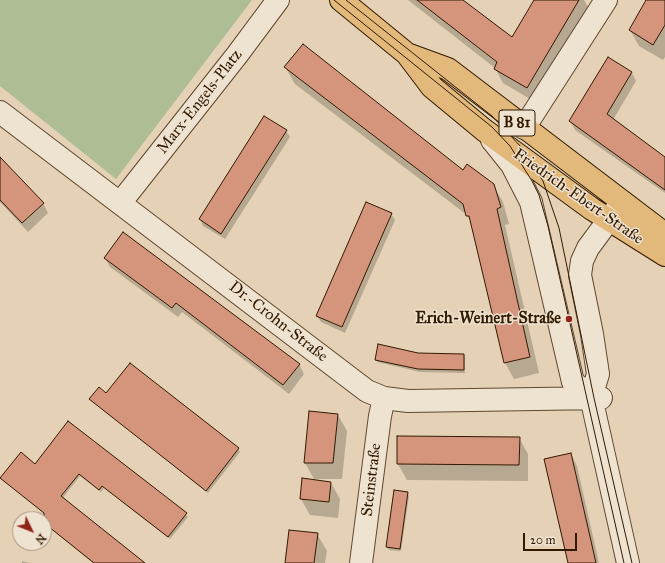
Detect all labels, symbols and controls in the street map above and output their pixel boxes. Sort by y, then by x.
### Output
street label: Marx-Engels-Platz [153,46,247,158]
road number: B 81 [499,110,535,136]
street label: Friedrich-Ebert-Straße [509,145,647,249]
street label: Dr.-Crohn-Straße [225,278,331,366]
place label: Erich-Weinert-Straße [415,309,561,329]
marker: Erich-Weinert-Straße [564,314,574,324]
street label: Steinstraße [358,442,386,518]
north arrow [12,511,52,551]
scale bar [525,525,579,551]
text: N [32,531,48,547]
text: 20 m [530,533,556,547]

